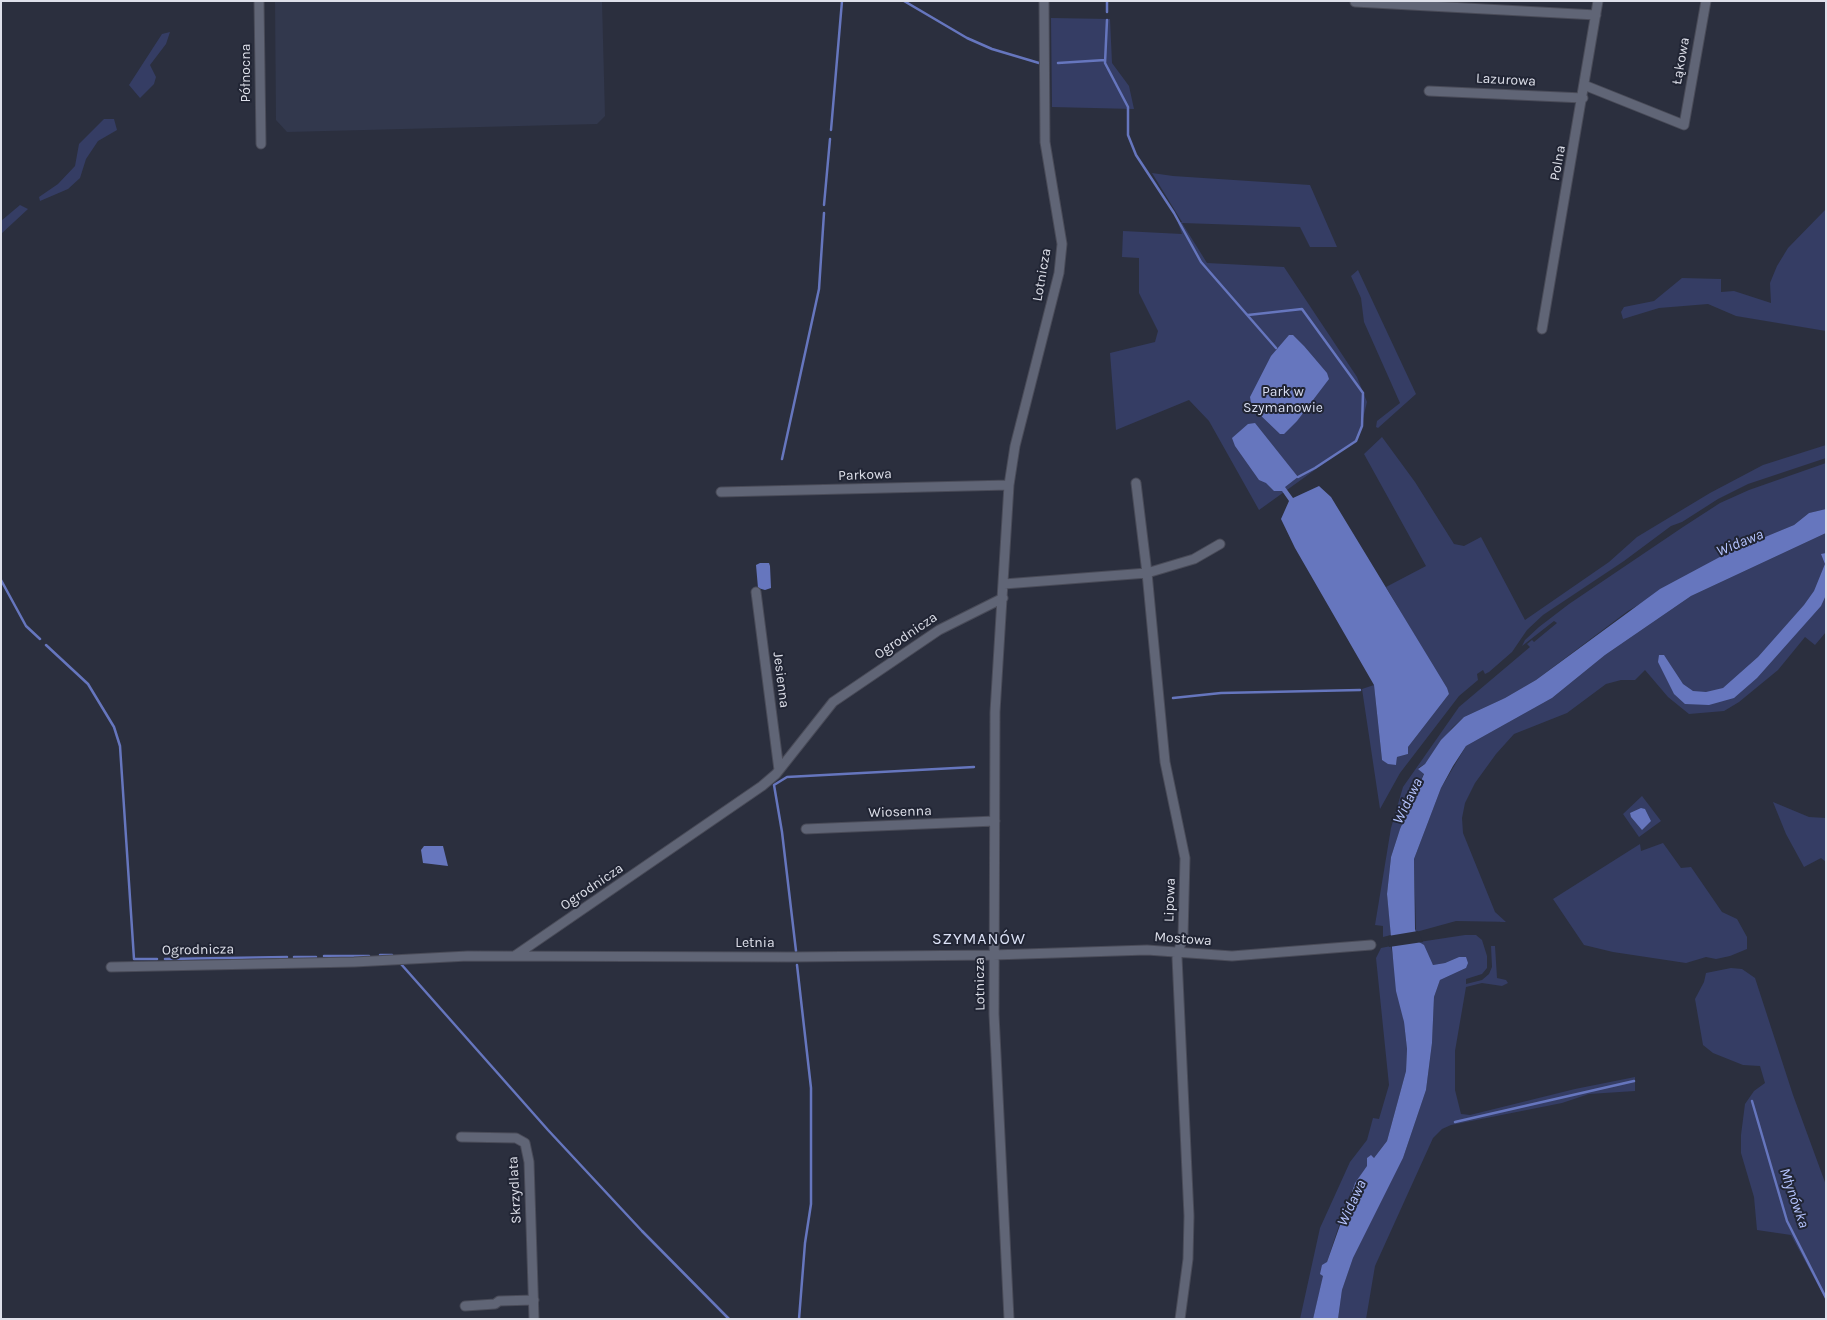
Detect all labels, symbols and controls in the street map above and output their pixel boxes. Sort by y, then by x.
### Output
street label: Łąkowa [1669,36,1693,86]
street label: Północna [238,44,254,102]
street label: Lazurowa [1476,70,1536,90]
street label: Polna [1547,144,1569,182]
street label: Lotnicza [1029,247,1055,303]
park label: Park w Szymanowie [1243,384,1323,417]
street label: Parkowa [838,466,892,484]
water label: Widawa [1714,525,1766,561]
street label: Ogrodnicza [871,609,941,663]
street label: Jesienna [769,651,793,709]
water label: Widawa [1389,775,1427,827]
street label: Wiosenna [868,802,932,822]
street label: Ogrodnicza [557,860,627,914]
street label: Lipowa [1161,878,1179,922]
district label: SZYMANÓW [931,929,1027,949]
street label: Mostowa [1154,929,1212,949]
street label: Letnia [735,935,775,951]
street label: Ogrodnicza [162,941,234,959]
street label: Lotnicza [971,957,989,1011]
street label: Skrzydlata [505,1156,525,1224]
water label: Młynówka [1775,1166,1813,1230]
water label: Widawa [1333,1177,1371,1229]

